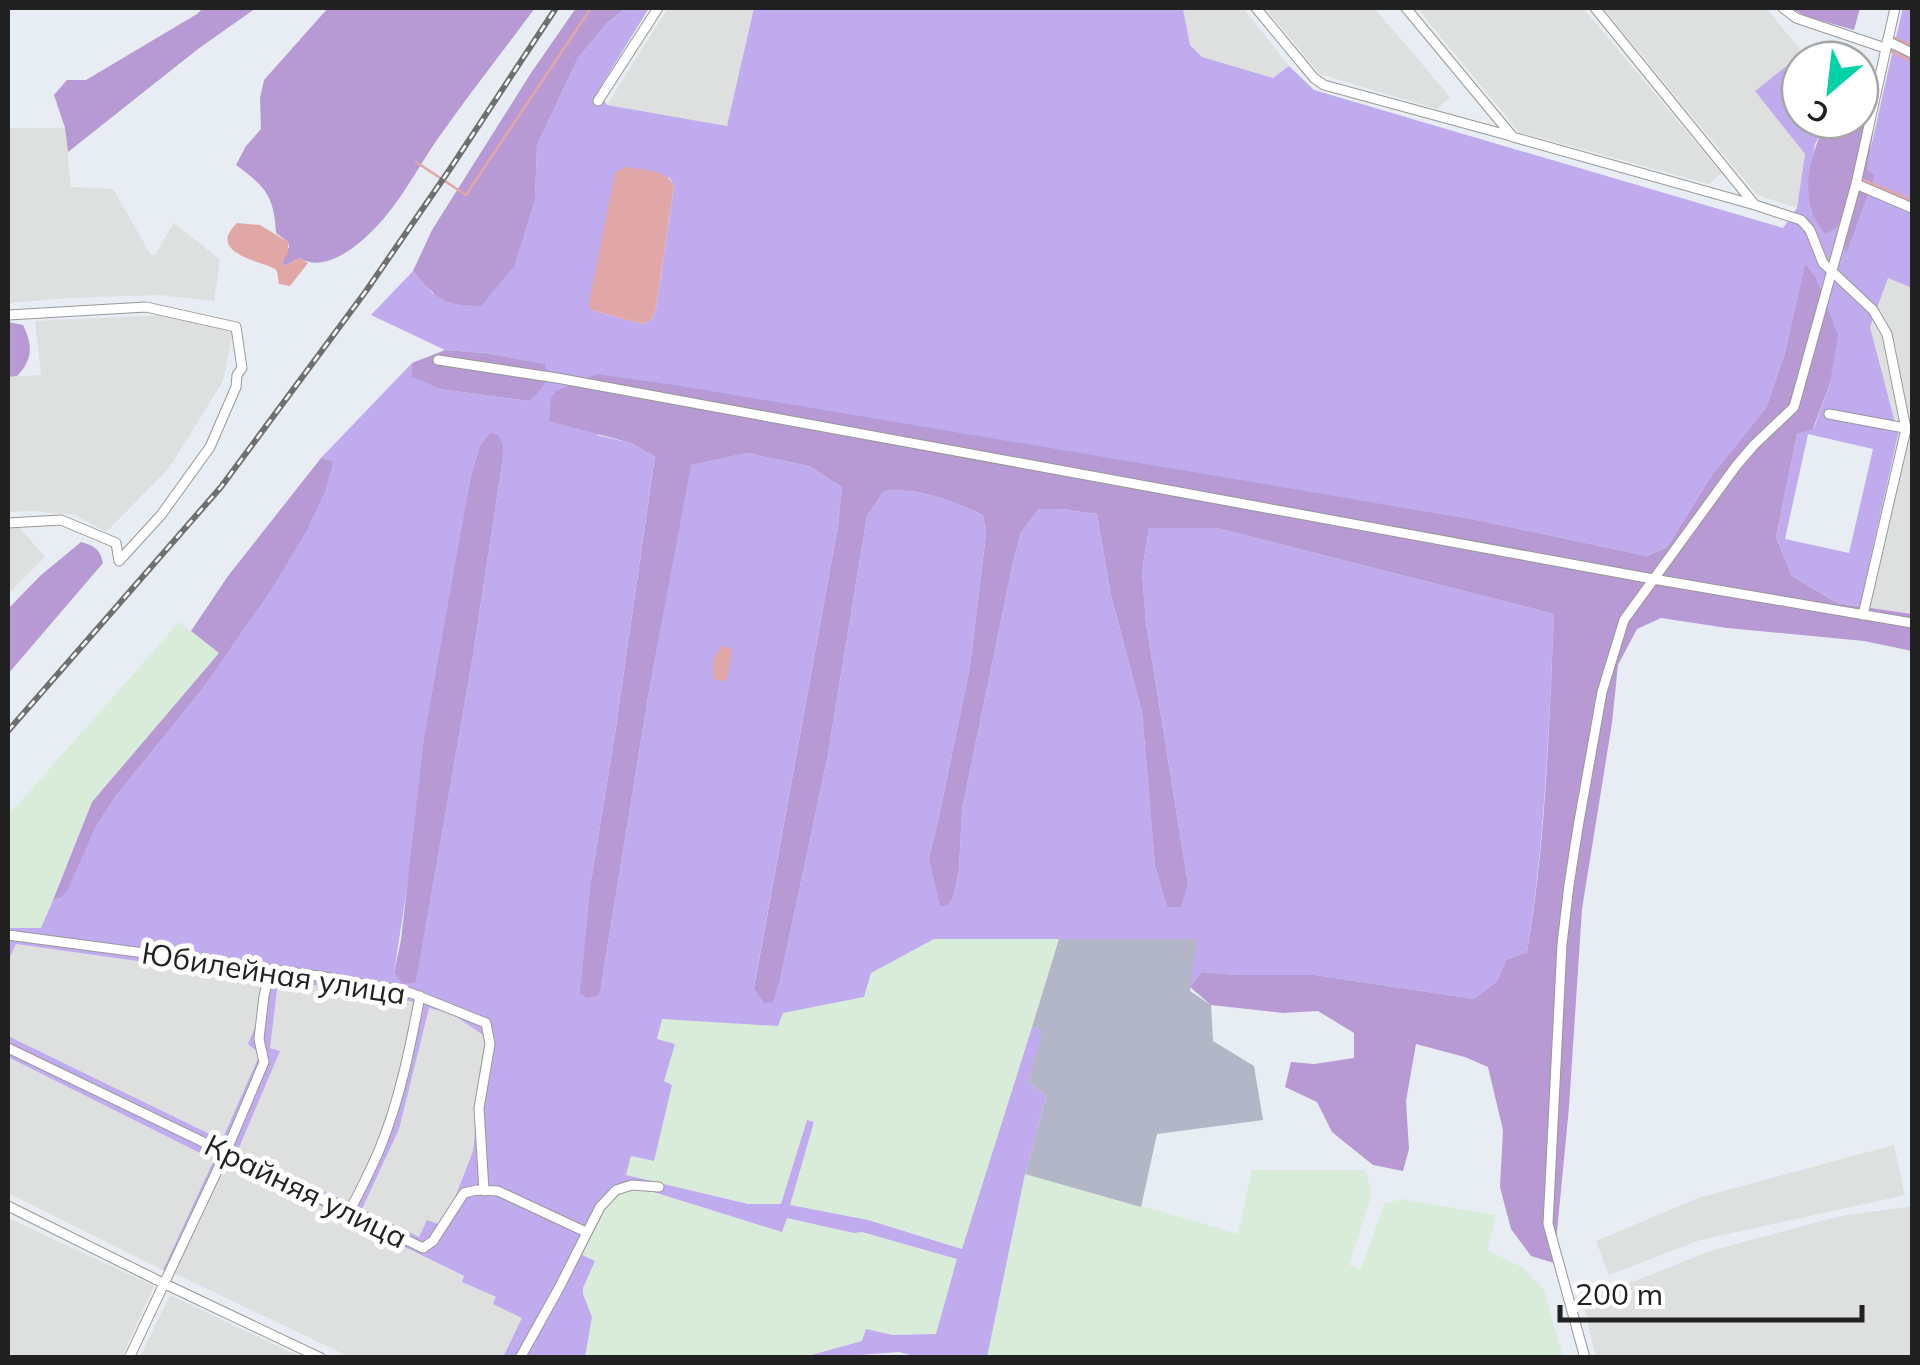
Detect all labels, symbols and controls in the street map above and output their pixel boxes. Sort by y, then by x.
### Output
north arrow [1780,40,1880,140]
text: С [1801,93,1835,132]
street label: Юбилейная улица [139,933,409,1013]
street label: Крайняя улица [199,1126,413,1256]
scale bar [1560,1260,1862,1322]
text: 200 m [1575,1275,1663,1313]

